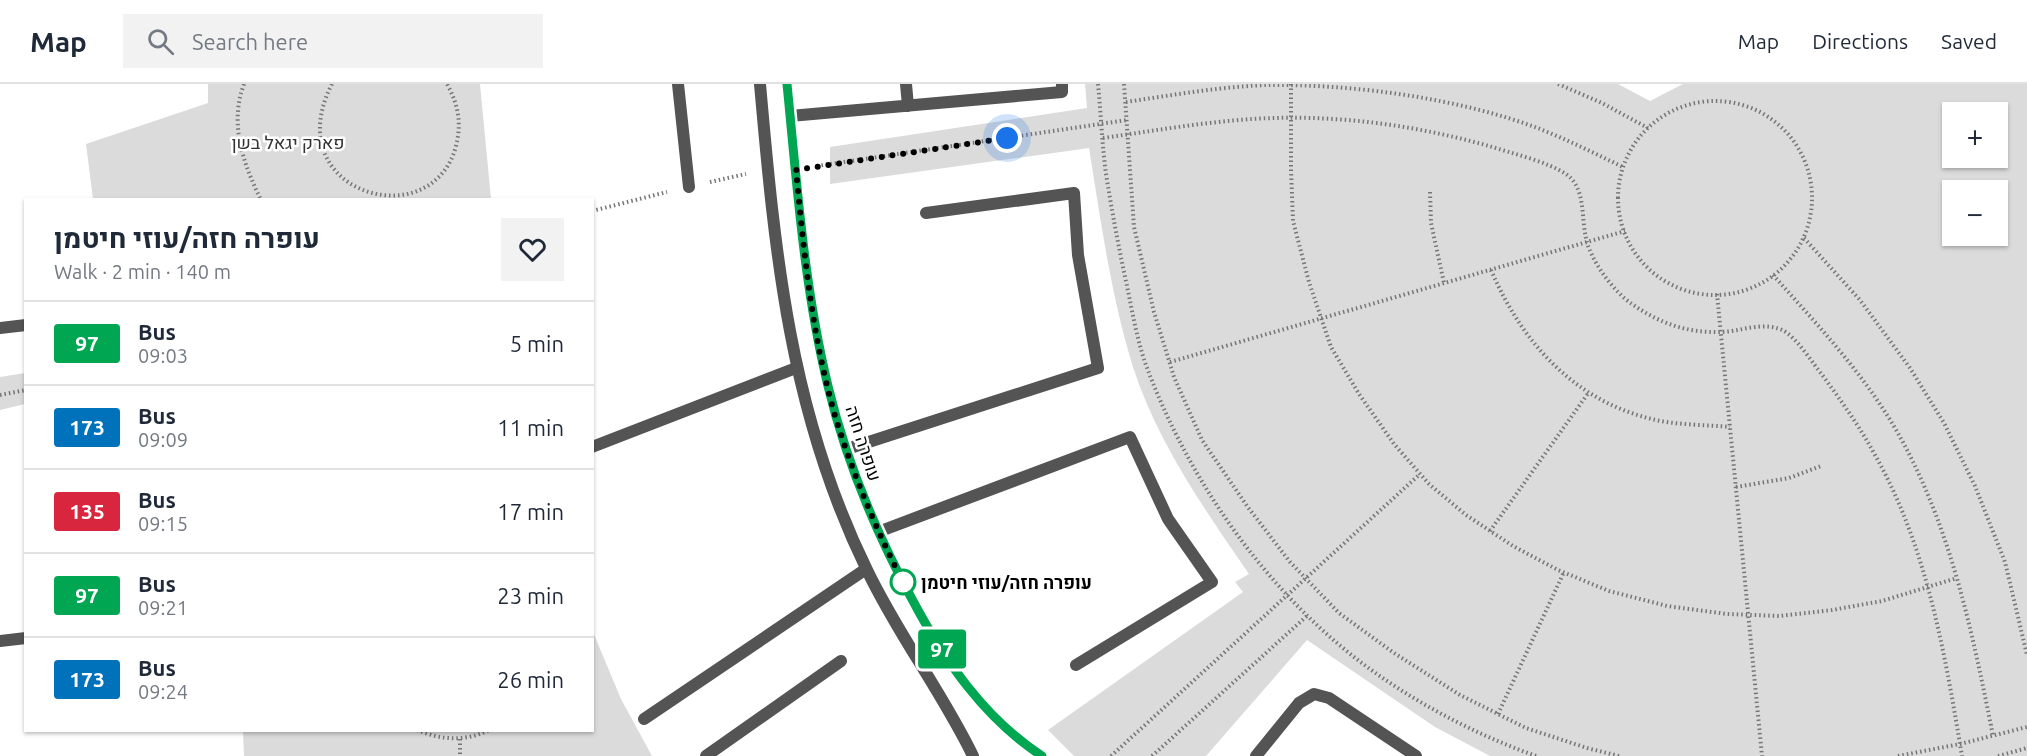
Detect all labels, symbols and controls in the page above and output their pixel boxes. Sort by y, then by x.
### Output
search box [123,14,543,68]
icon: search [144,25,177,58]
text: Map [30,26,87,57]
text: Search here [192,29,308,54]
text: Map [1738,29,1779,53]
text: Directions [1812,29,1908,53]
text: Saved [1941,29,1997,53]
map controls [1942,102,2008,246]
button: + [1942,102,2008,168]
your location [992,123,1022,153]
park label: פארק יגאל בשן [231,132,345,153]
button: − [1942,180,2008,246]
button: heart [501,218,564,281]
text: עופרה חזה/עוזי חיטמן [54,222,320,253]
text: Walk · 2 min · 140 m [54,260,231,283]
text: Bus [138,319,176,344]
text: 97 [75,331,99,355]
text: 5 min [510,331,564,356]
text: 09:03 [138,344,188,367]
text: Bus [138,403,176,428]
street label: עופרה חזה [842,403,886,483]
text: 173 [69,415,105,439]
text: 11 min [497,415,564,440]
text: 09:09 [138,428,188,451]
text: Bus [138,487,176,512]
text: 135 [69,499,105,523]
text: 17 min [497,499,564,524]
text: 09:15 [138,512,188,535]
marker: עופרה חזה/עוזי חיטמן [890,569,916,595]
text: Bus [138,571,176,596]
place label: עופרה חזה/עוזי חיטמן [921,572,1092,593]
text: 97 [75,583,99,607]
text: 23 min [497,583,564,608]
text: 09:21 [138,596,188,619]
line badge: 97 [915,630,969,668]
text: 97 [930,637,954,661]
text: Bus [138,655,176,680]
text: 173 [69,667,105,691]
text: 26 min [497,667,564,692]
text: 09:24 [138,680,188,703]

